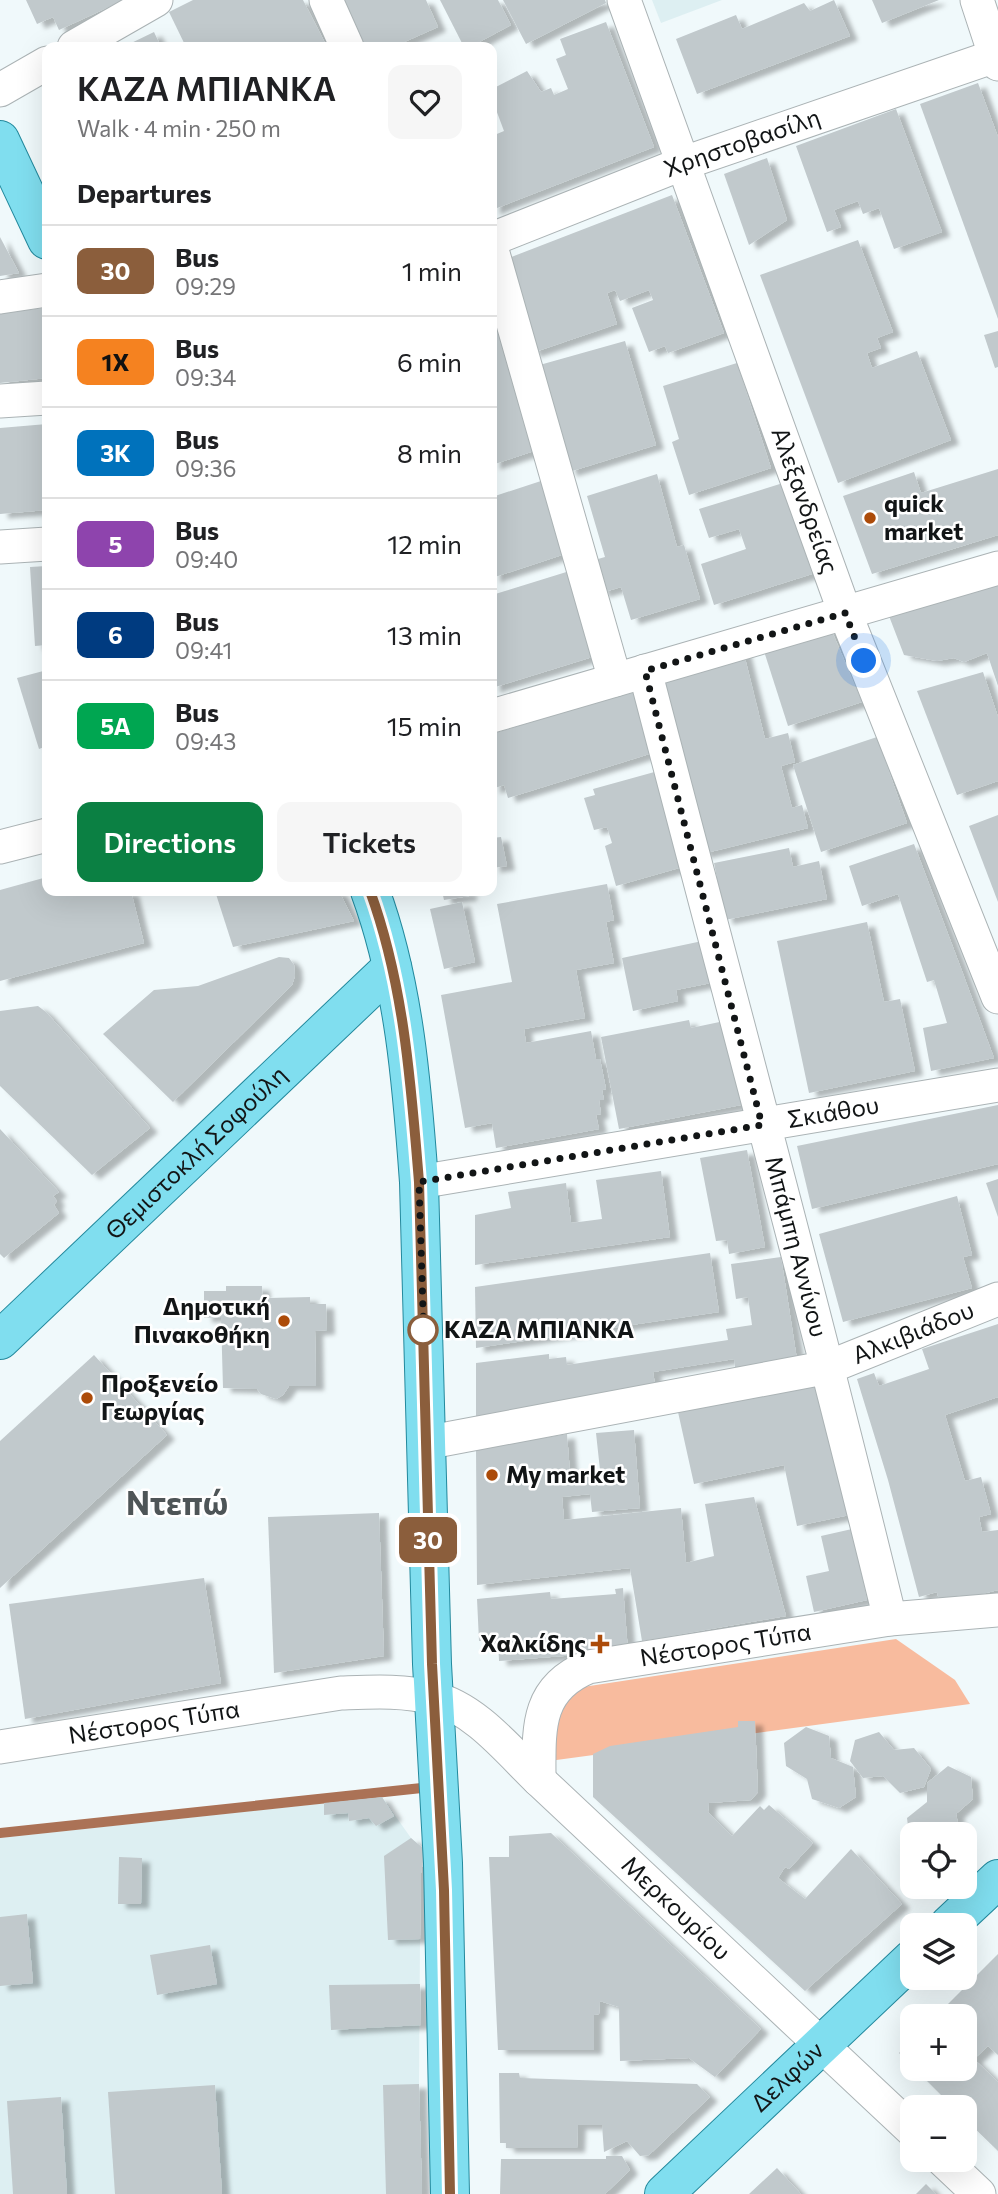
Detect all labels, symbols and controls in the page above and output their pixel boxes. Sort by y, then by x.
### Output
button: heart [388,65,462,139]
text: ΚΑΖΑ ΜΠΙΑΝΚΑ [77,67,336,108]
street label: Χρηστοβασίλη [659,101,823,182]
text: Walk · 4 min · 250 m [77,114,281,142]
text: Departures [77,177,212,208]
text: Bus [175,241,219,272]
text: 1 min [402,255,462,286]
text: 30 [101,256,130,285]
text: 09:29 [175,272,236,300]
text: Bus [175,332,219,363]
text: 6 min [397,346,462,377]
text: 1Χ [102,347,129,376]
text: 09:34 [175,363,236,391]
text: Bus [175,423,219,454]
street label: Αλεξανδρείας [766,423,845,577]
text: 8 min [397,437,462,468]
text: 3Κ [100,438,131,467]
text: 09:36 [175,454,236,482]
place label: quick market [884,488,963,545]
marker: quick market [862,510,878,526]
text: Bus [175,514,219,545]
text: 12 min [387,528,462,559]
text: 5 [109,529,123,558]
text: 09:40 [175,545,238,573]
text: Bus [175,605,219,636]
text: 13 min [387,619,462,650]
text: 6 [108,620,123,649]
text: 09:41 [175,636,232,664]
your location [846,643,881,678]
text: Bus [175,696,219,727]
text: 15 min [387,710,462,741]
text: 5Α [100,711,131,740]
text: 09:43 [175,727,236,755]
button: Directions [77,802,263,882]
button: Tickets [277,802,462,882]
street label: Θεμιστοκλή Σοφούλη [99,1059,292,1245]
street label: Σκιάθου [785,1089,881,1133]
street label: Μπάμπη Αννίνου [760,1153,835,1340]
place label: Δημοτική Πινακοθήκη [134,1291,270,1348]
street label: Αλκιβιάδου [848,1294,978,1369]
marker: Δημοτική Πινακοθήκη [276,1313,292,1329]
place label: ΚΑΖΑ ΜΠΙΑΝΚΑ [444,1314,634,1343]
marker: ΚΑΖΑ ΜΠΙΑΝΚΑ [408,1315,438,1345]
place label: Προξενείο Γεωργίας [101,1368,218,1425]
marker: Προξενείο Γεωργίας [79,1390,95,1406]
place label: My market [506,1459,625,1488]
marker: My market [484,1467,500,1483]
district label: Ντεπώ [126,1482,228,1522]
line badge: 30 [396,1517,460,1563]
text: 30 [413,1525,443,1554]
street label: Νέστορος Τύπα [638,1616,813,1672]
place label: Χαλκίδης [480,1628,586,1657]
marker: Χαλκίδης [592,1636,608,1652]
street label: Νέστορος Τύπα [66,1693,241,1749]
map controls [900,1822,977,2172]
button: locate [900,1822,977,1899]
street label: Μερκουρίου [616,1849,737,1965]
button: layers [900,1913,977,1990]
button: + [900,2004,977,2081]
street label: Δελφών [744,2035,829,2117]
button: − [900,2095,977,2172]

